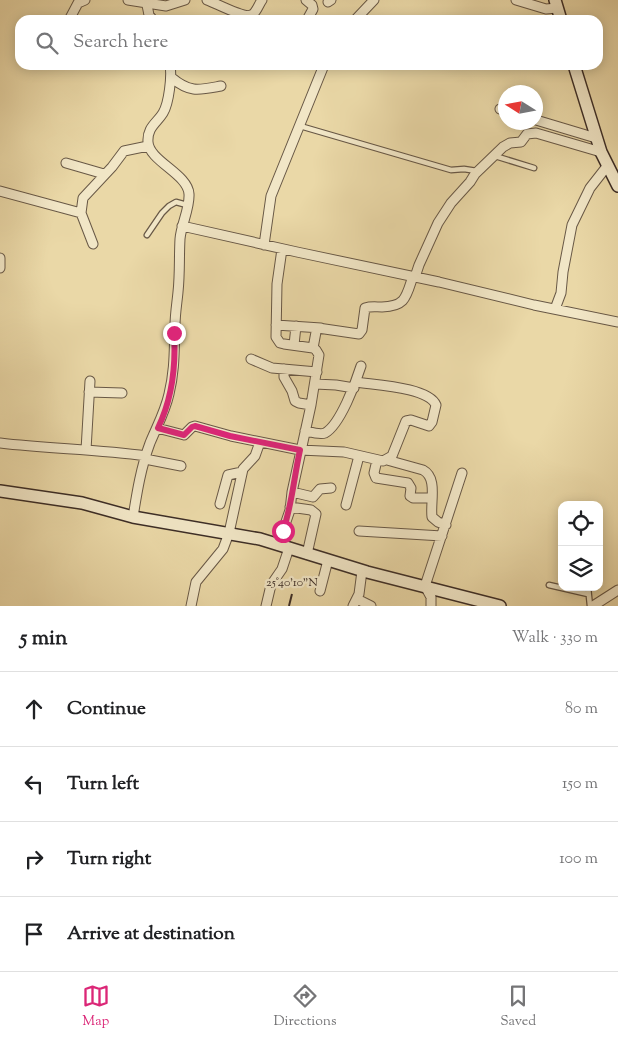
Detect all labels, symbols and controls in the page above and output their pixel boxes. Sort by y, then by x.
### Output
search box [15,15,603,70]
icon: search [33,29,61,57]
text: Search here [73,29,168,56]
north arrow [498,85,543,130]
route end [163,322,186,345]
map controls [558,501,603,591]
button: locate [558,501,603,546]
route start [272,520,295,543]
button: layers [558,546,603,591]
text: 25°40'10"N [266,574,318,592]
text: 5 min [20,624,67,654]
text: Walk · 330 m [512,627,598,650]
icon: ahead [20,695,48,723]
text: Continue [67,696,146,723]
text: 80 m [565,698,598,721]
icon: left [20,770,48,798]
text: Turn left [67,771,139,798]
text: 150 m [562,773,598,796]
icon: right [20,845,48,873]
text: Turn right [67,846,151,873]
text: 100 m [559,848,598,871]
icon: arrive [20,920,48,948]
text: Arrive at destination [67,921,235,948]
tab: Map [82,982,110,1032]
tab: Directions [273,982,337,1032]
tab: Saved [500,982,536,1032]

